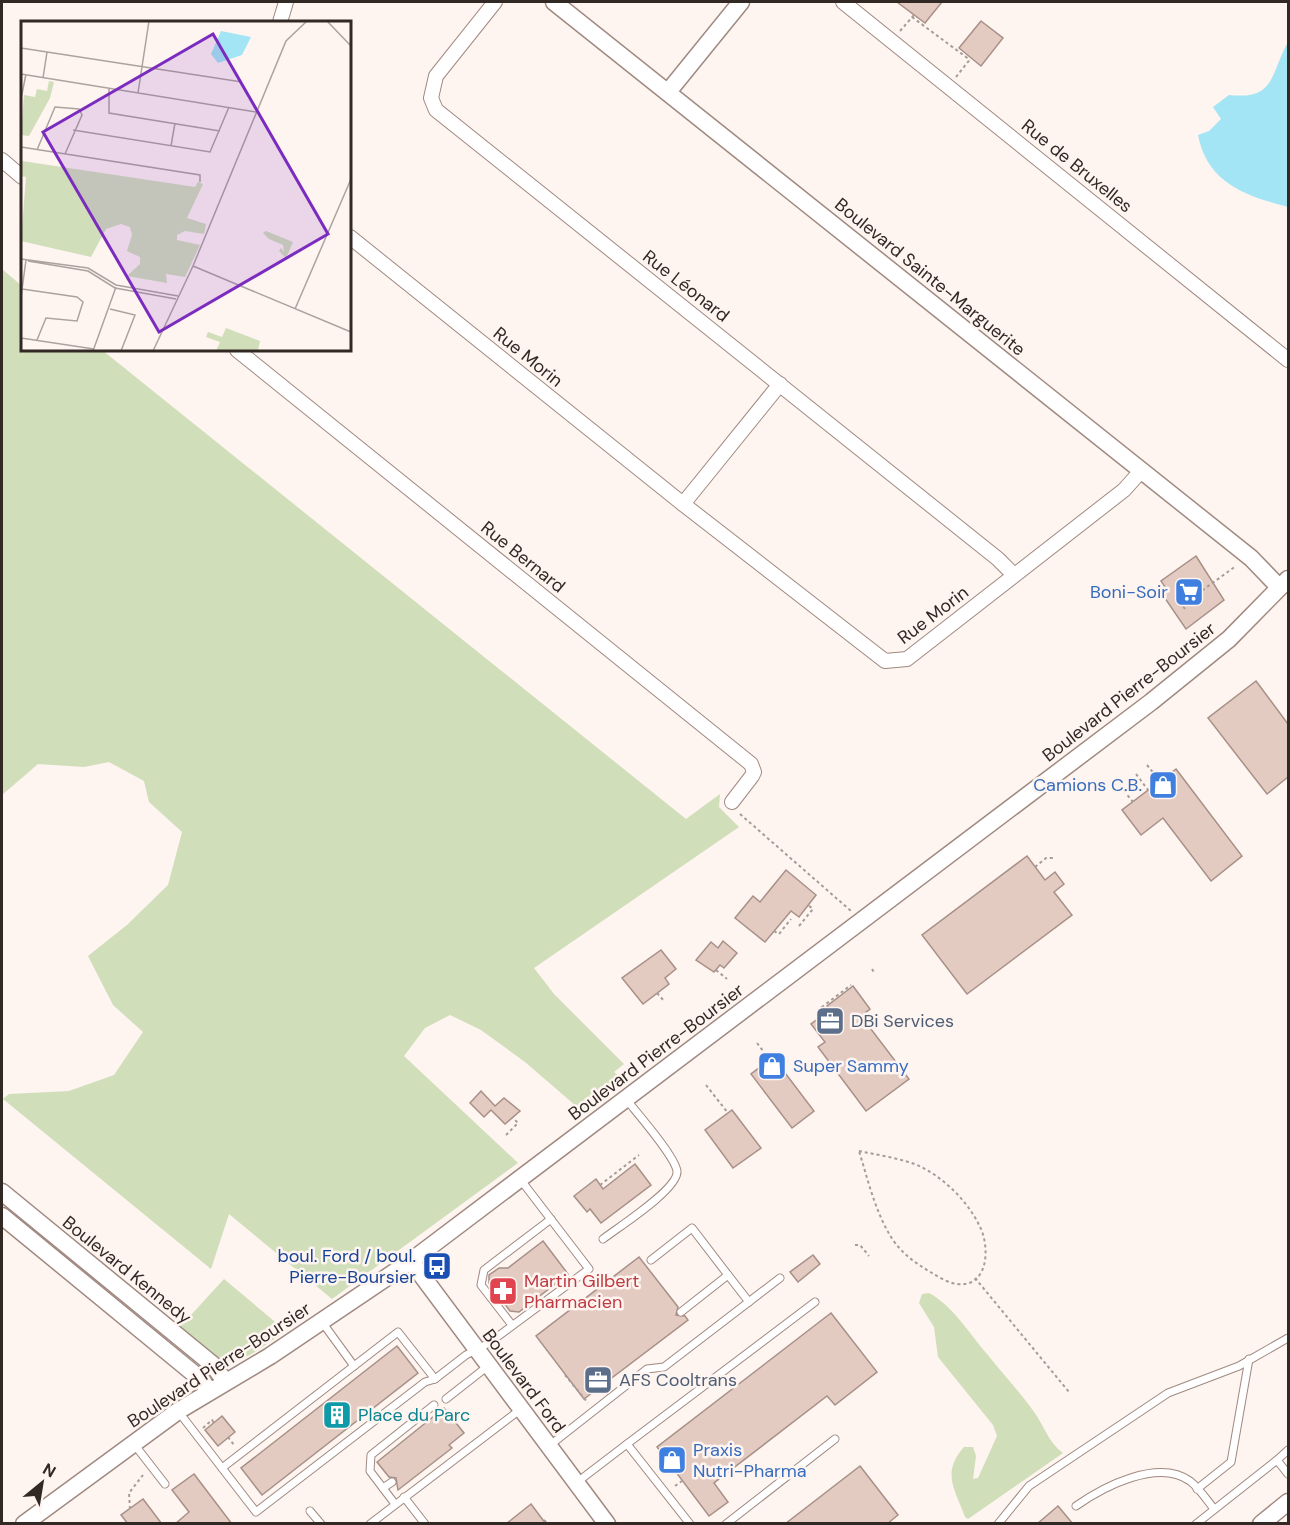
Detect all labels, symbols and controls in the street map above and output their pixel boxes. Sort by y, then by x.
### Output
inset map [21,21,351,351]
street label: Rue de Bruxelles [1017,114,1137,218]
street label: Boulevard Sainte-Marguerite [830,193,1030,361]
street label: Rue Léonard [638,245,734,327]
street label: Rue Morin [488,322,568,392]
street label: Rue Bernard [476,516,570,598]
supermarket icon: Boni-Soir [1173,576,1205,608]
street label: Rue Morin [893,580,973,650]
place label: Boni-Soir [1090,580,1168,604]
street label: Boulevard Pierre-Boursier [1037,617,1221,767]
shop icon: Camions C.B. [1147,769,1179,801]
place label: Camions C.B. [1033,773,1142,797]
street label: Boulevard Pierre-Boursier [563,978,749,1126]
office icon: DBi Services [814,1005,846,1037]
place label: DBi Services [851,1009,954,1033]
shop icon: Super Sammy [756,1050,788,1082]
place label: Super Sammy [793,1054,909,1078]
street label: Boulevard Kennedy [58,1211,196,1329]
place label: boul. Ford / boul. Pierre-Boursier [277,1244,416,1289]
bus stop icon: boul. Ford / boul. Pierre-Boursier [421,1250,453,1282]
place label: Martin Gilbert Pharmacien [524,1269,639,1314]
pharmacy icon: Martin Gilbert Pharmacien [487,1275,519,1307]
street label: Boulevard Pierre-Boursier [123,1297,315,1433]
street label: Boulevard Ford [477,1324,571,1438]
office icon: AFS Cooltrans [582,1364,614,1396]
place label: AFS Cooltrans [619,1368,737,1392]
building icon: Place du Parc [321,1399,353,1431]
place label: Place du Parc [358,1403,470,1427]
place label: Praxis Nutri-Pharma [693,1438,807,1483]
shop icon: Praxis Nutri-Pharma [656,1444,688,1476]
north arrow [12,1453,72,1513]
text: N [39,1458,60,1482]

